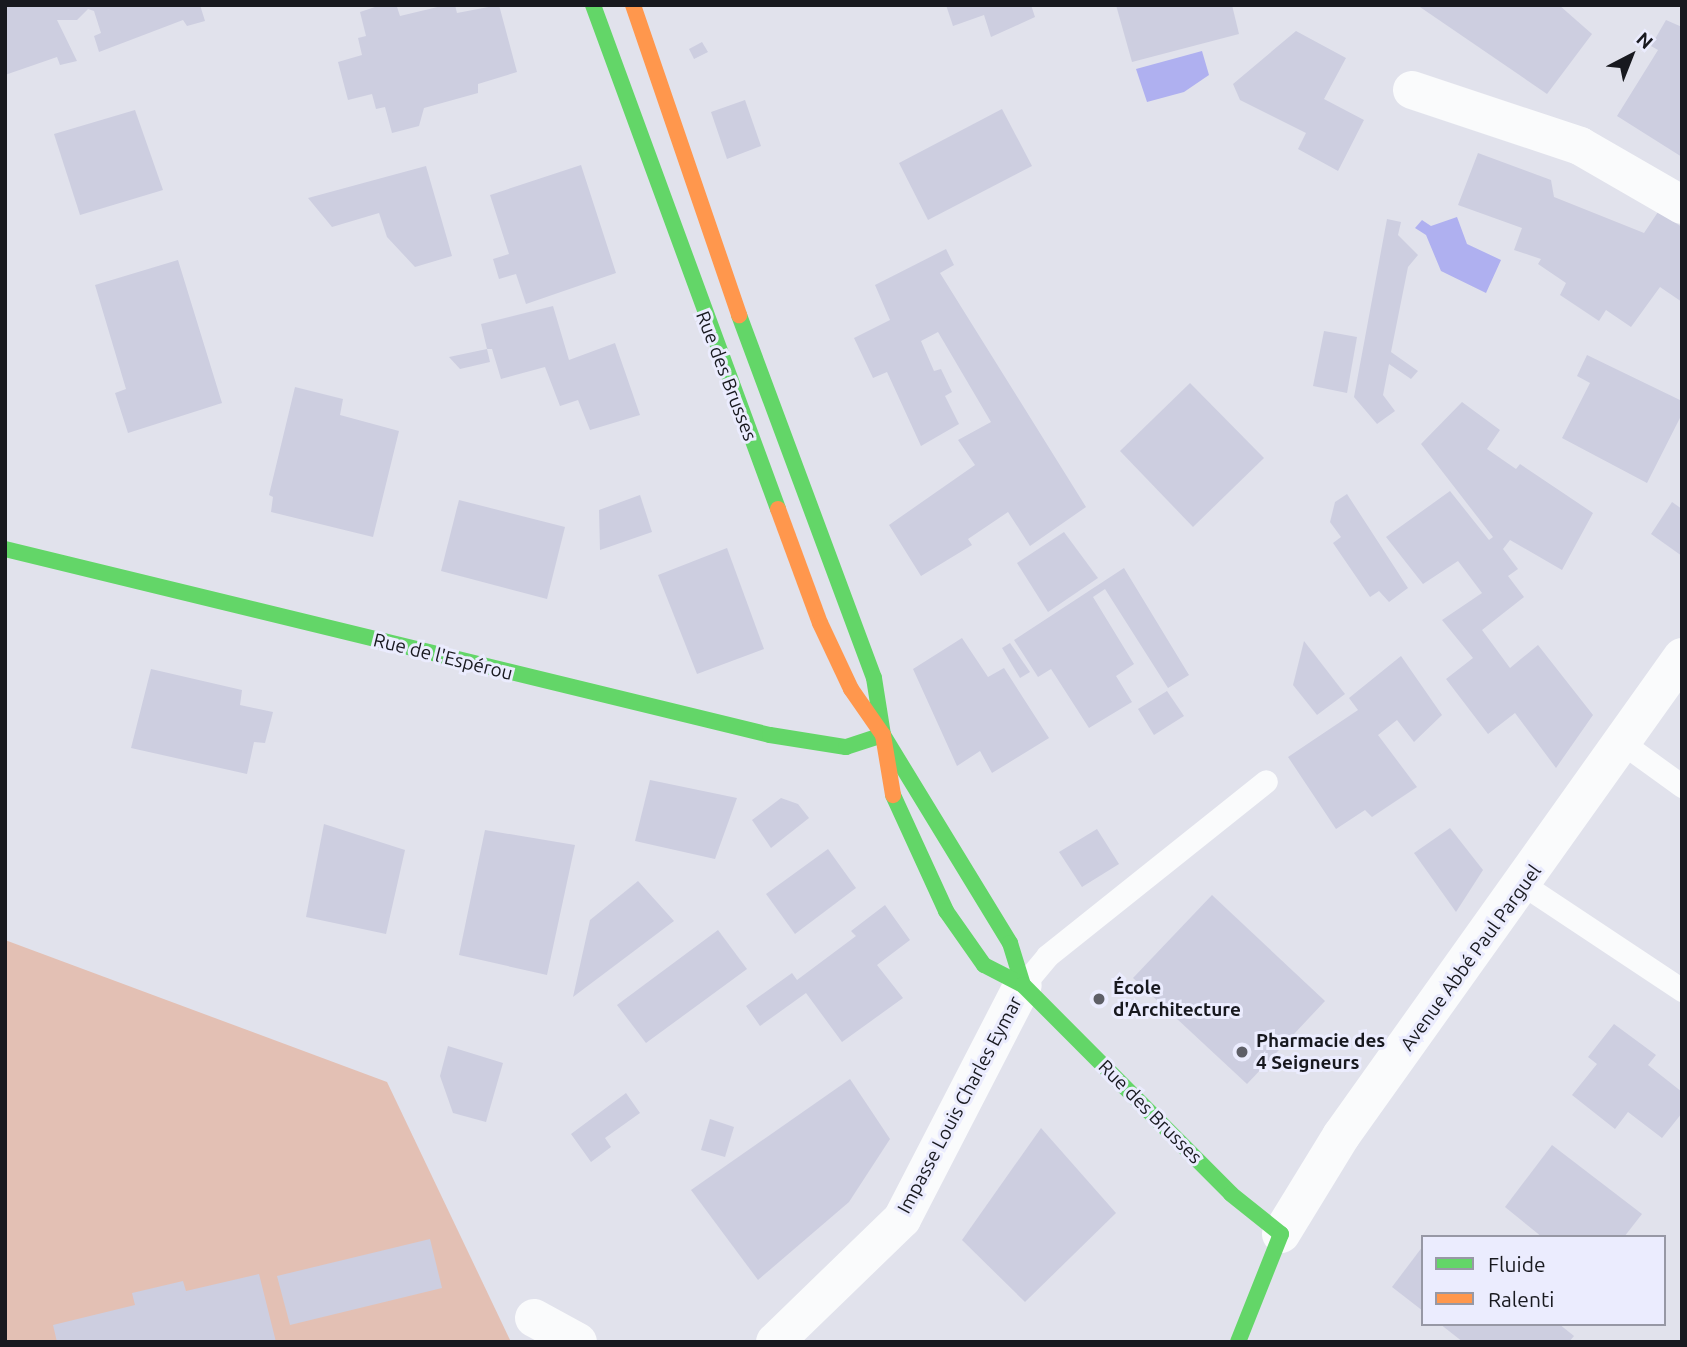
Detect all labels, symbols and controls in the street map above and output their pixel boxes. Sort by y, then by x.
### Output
north arrow [1596,21,1666,91]
text: N [1632,27,1658,53]
street label: Rue des Brusses [691,308,761,444]
street label: Rue de l'Espérou [371,629,515,685]
street label: Avenue Abbé Paul Parguel [1396,861,1546,1055]
place label: École d'Architecture [1113,977,1241,1021]
marker: École d'Architecture [1091,991,1107,1007]
street label: Impasse Louis Charles Eymar [893,992,1027,1218]
place label: Pharmacie des 4 Seigneurs [1256,1030,1385,1074]
marker: Pharmacie des 4 Seigneurs [1234,1044,1250,1060]
street label: Rue des Brusses [1093,1055,1207,1169]
legend [1421,1235,1666,1326]
text: Fluide [1488,1252,1546,1276]
text: Ralenti [1488,1287,1554,1311]

